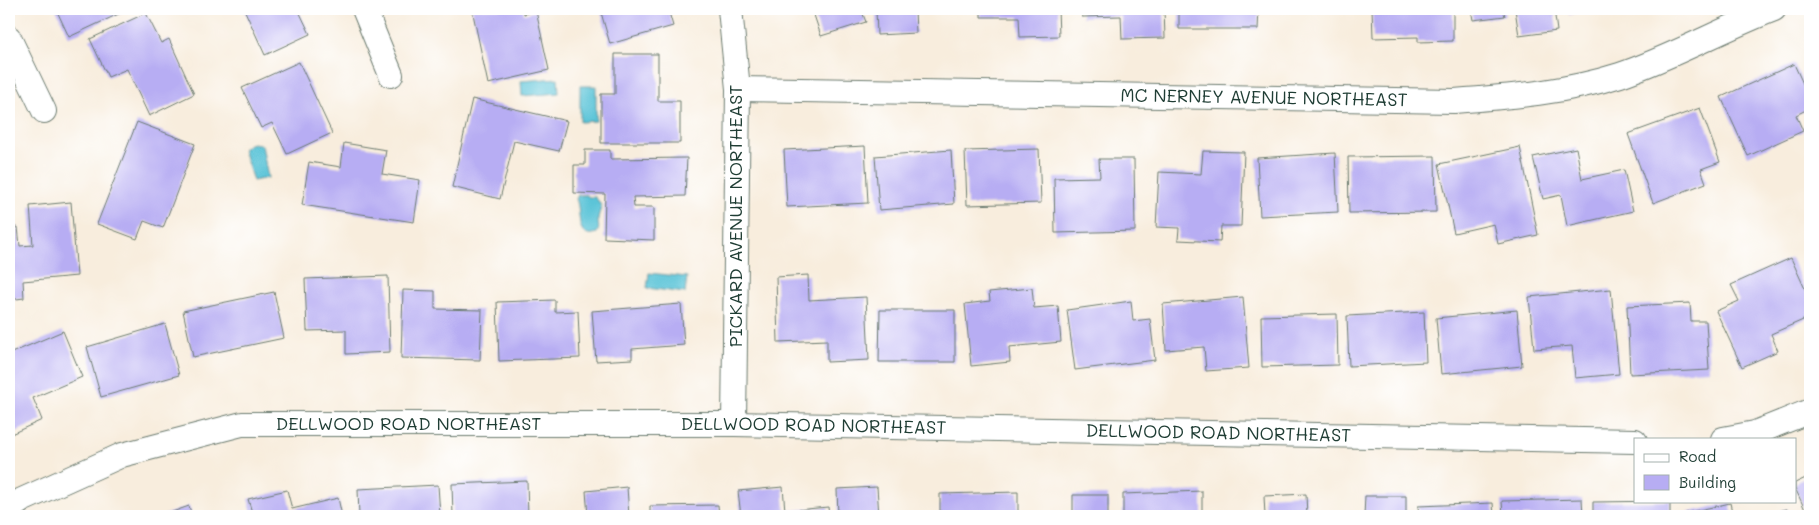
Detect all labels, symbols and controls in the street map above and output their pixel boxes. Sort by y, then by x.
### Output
street label: MC NERNEY AVENUE NORTHEAST [1120,82,1408,111]
street label: PICKARD AVENUE NORTHEAST [723,85,747,347]
street label: DELLWOOD ROAD NORTHEAST [276,411,541,435]
street label: DELLWOOD ROAD NORTHEAST [681,411,947,439]
street label: DELLWOOD ROAD NORTHEAST [1086,418,1351,447]
legend [1634,438,1796,502]
text: Road [1679,446,1716,466]
text: Building [1679,472,1736,492]

